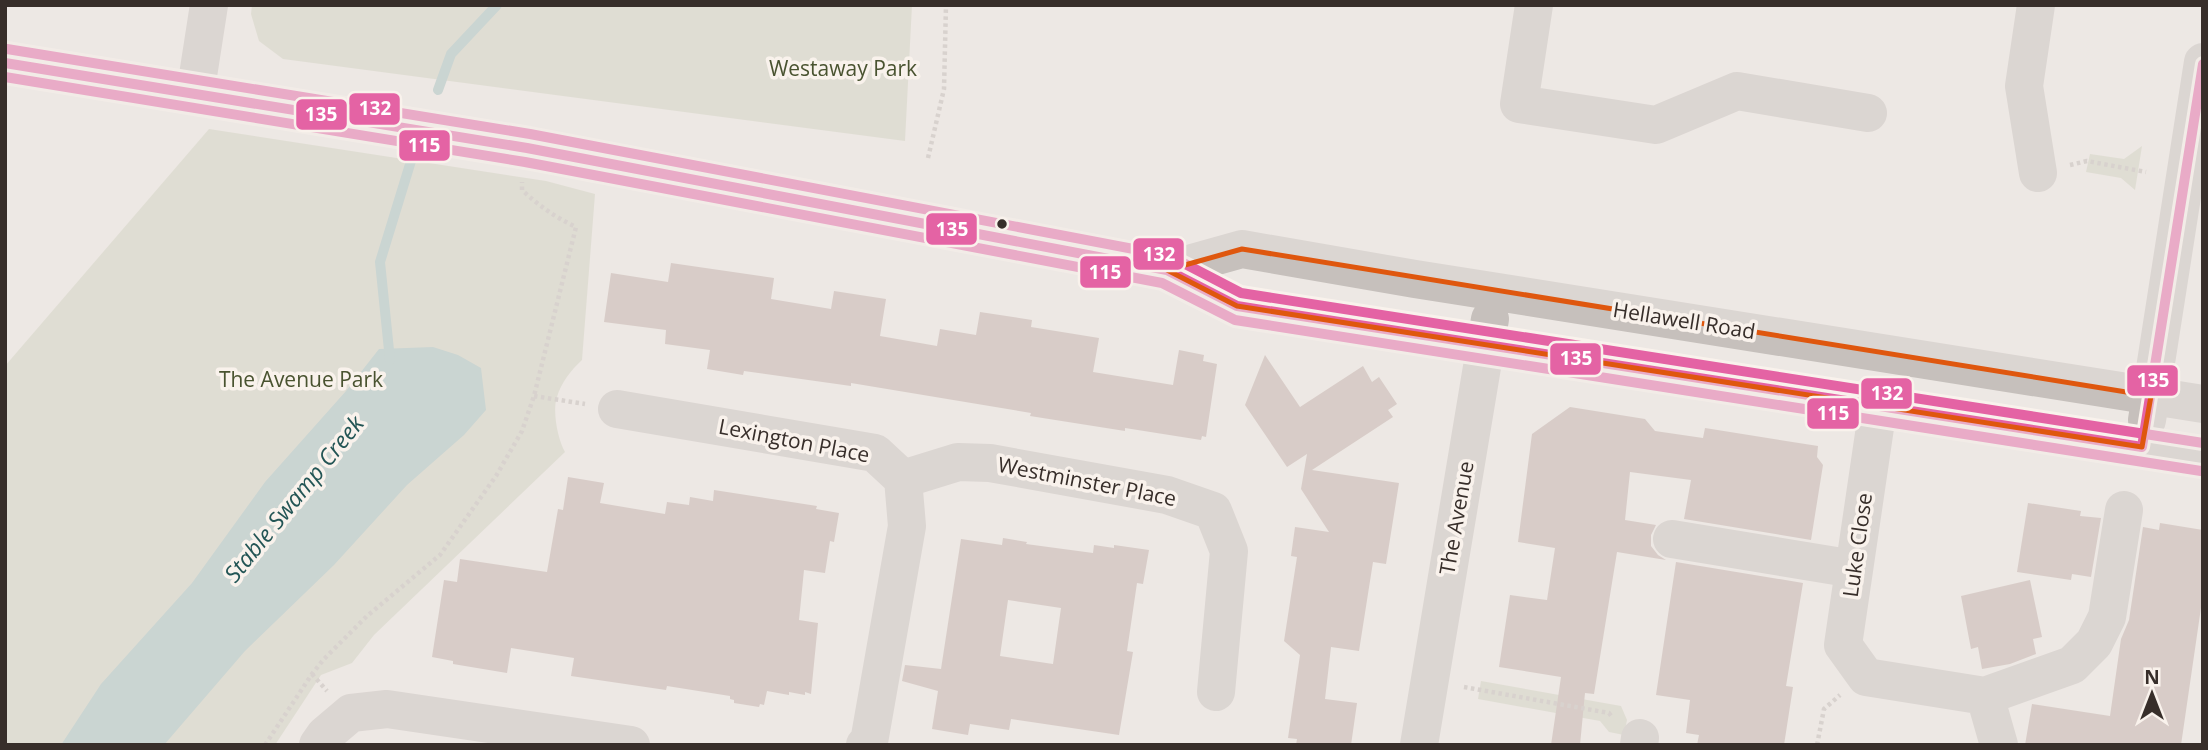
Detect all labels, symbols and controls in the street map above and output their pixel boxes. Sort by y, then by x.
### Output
park label: Westaway Park [769,54,917,82]
line badge: 132 [348,92,401,126]
text: 132 [359,95,391,121]
line badge: 135 [295,98,348,131]
text: 135 [305,101,337,127]
line badge: 115 [398,129,451,162]
text: 115 [408,132,440,158]
line badge: 135 [925,212,978,246]
text: 135 [936,216,968,242]
unlabelled marker [995,217,1009,231]
line badge: 132 [1132,237,1185,271]
text: 132 [1143,241,1175,267]
line badge: 115 [1079,255,1132,289]
text: 115 [1089,259,1121,285]
street label: Hellawell Road [1611,295,1757,345]
line badge: 135 [1549,342,1602,376]
text: 135 [1560,345,1592,371]
line badge: 135 [2126,364,2179,397]
park label: The Avenue Park [219,365,383,393]
text: 135 [2137,367,2169,393]
line badge: 132 [1860,377,1913,410]
text: 132 [1871,380,1903,406]
line badge: 115 [1806,397,1860,430]
text: 115 [1817,400,1849,426]
water label: Stable Swamp Creek [216,408,371,588]
street label: Lexington Place [716,412,872,468]
street label: Westminster Place [996,450,1179,512]
street label: The Avenue [1432,459,1480,577]
street label: Luke Close [1836,491,1878,599]
north arrow [2117,659,2187,729]
text: N [2144,664,2160,690]

